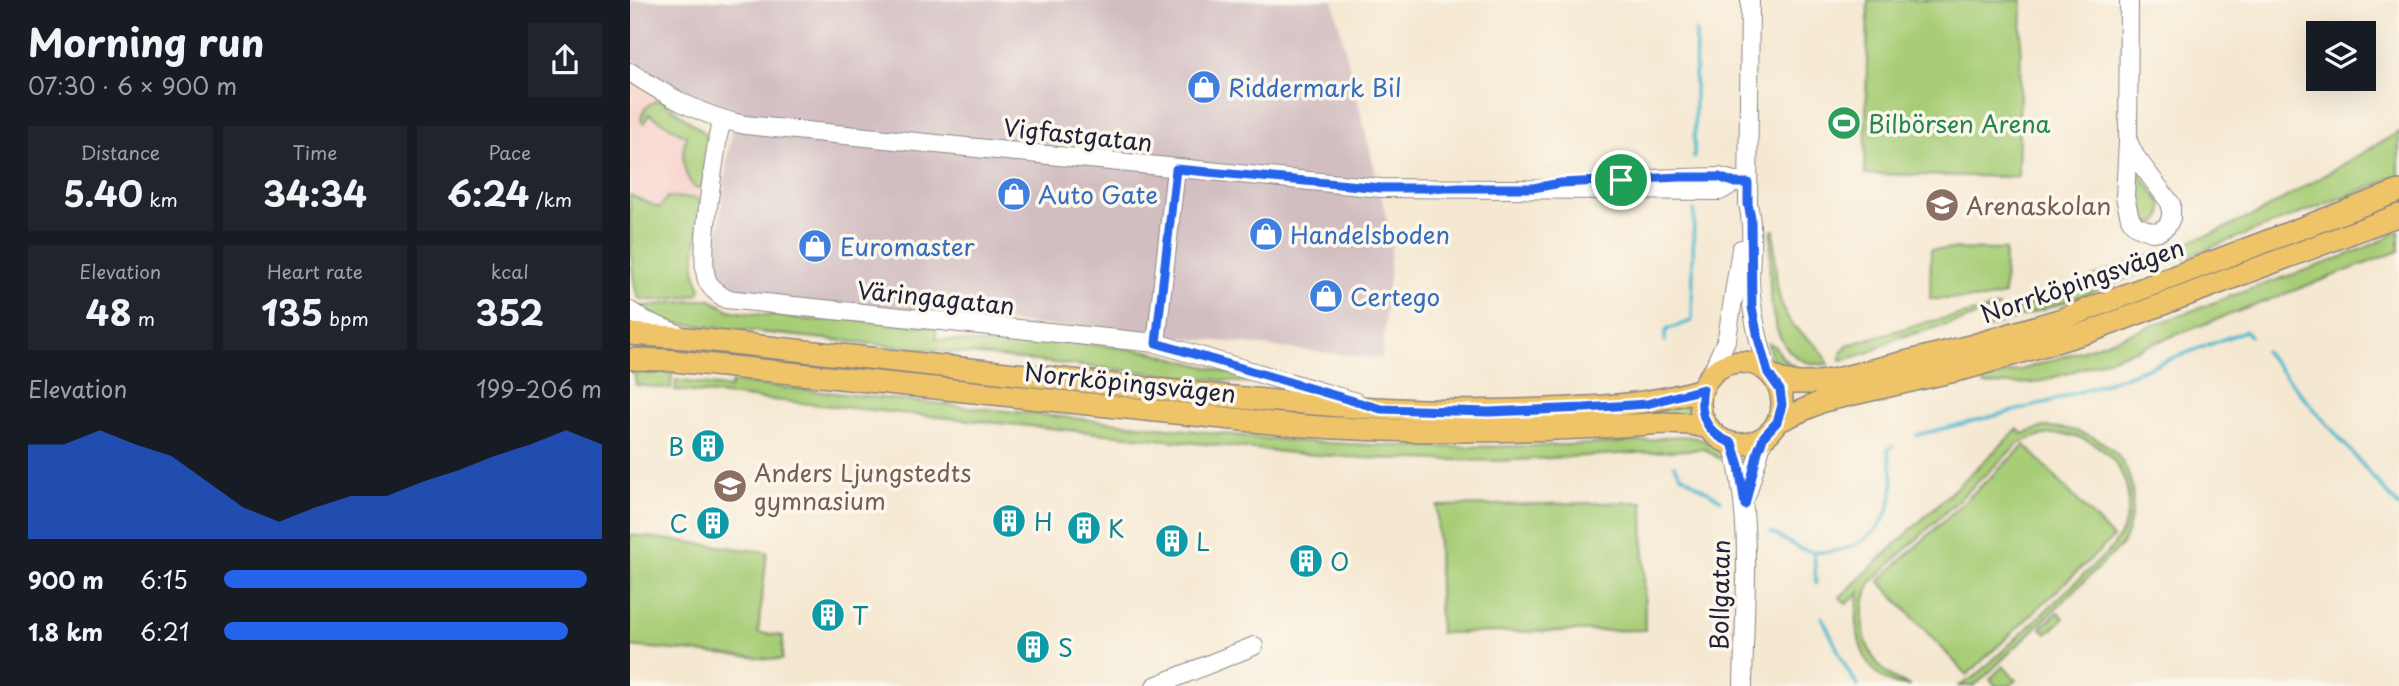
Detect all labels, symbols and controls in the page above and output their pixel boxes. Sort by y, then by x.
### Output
text: Morning run [28,13,264,70]
map controls [2306,21,2376,91]
button: layers [2306,21,2376,91]
button: share [528,23,602,97]
text: 07:30 · 6 × 900 m [28,68,237,103]
shop icon: Riddermark Bil [1185,68,1223,106]
place label: Riddermark Bil [1228,69,1402,105]
sports icon: Bilbörsen Arena [1825,104,1863,142]
place label: Bilbörsen Arena [1868,105,2051,141]
street label: Vigfastgatan [1002,108,1154,160]
text: Distance [80,138,160,166]
text: Time [293,138,337,166]
text: Pace [488,138,531,166]
pin [1591,150,1651,210]
icon: arrive [1602,161,1640,199]
text: 5.40 [63,166,143,219]
text: 34:34 [263,166,367,219]
text: 6:24 [447,166,529,219]
shop icon: Auto Gate [995,175,1033,213]
place label: Auto Gate [1038,176,1158,212]
text: km [143,185,178,213]
text: /km [529,185,572,213]
school or university icon: Arenaskolan [1923,186,1961,224]
place label: Arenaskolan [1966,187,2111,223]
shop icon: Handelsboden [1247,215,1285,253]
place label: Handelsboden [1290,216,1450,252]
shop icon: Euromaster [796,227,834,265]
place label: Euromaster [840,228,975,264]
street label: Norrköpingsvägen [1975,228,2189,332]
text: Elevation [79,257,161,285]
text: Heart rate [267,257,363,285]
text: kcal [491,257,529,285]
street label: Väringagatan [855,271,1017,323]
shop icon: Certego [1307,277,1345,315]
place label: Certego [1350,278,1440,314]
text: 48 [86,285,132,338]
text: 135 [261,285,323,338]
text: 352 [475,285,544,338]
text: m [132,304,155,332]
text: bpm [323,304,369,332]
street label: Norrköpingsvägen [1022,353,1238,411]
text: Elevation [28,371,127,406]
text: 199–206 m [476,371,602,406]
building icon: B [689,427,727,465]
place label: B [668,428,684,464]
place label: Anders Ljungstedts gymnasium [754,454,971,518]
school or university icon: Anders Ljungstedts gymnasium [711,467,749,505]
building icon: H [990,502,1028,540]
place label: H [1034,503,1053,539]
building icon: C [694,504,732,542]
place label: C [669,505,688,541]
building icon: K [1065,509,1103,547]
place label: K [1108,510,1124,546]
building icon: L [1153,522,1191,560]
place label: L [1196,523,1210,559]
street label: Bollgatan [1700,539,1738,651]
building icon: O [1287,542,1325,580]
place label: O [1330,543,1349,579]
text: 900 m [28,562,104,597]
text: 6:15 [140,562,188,597]
building icon: T [809,596,847,634]
place label: T [852,597,869,633]
text: 1.8 km [28,614,103,649]
text: 6:21 [140,614,189,649]
building icon: S [1014,628,1052,666]
place label: S [1058,629,1073,665]

